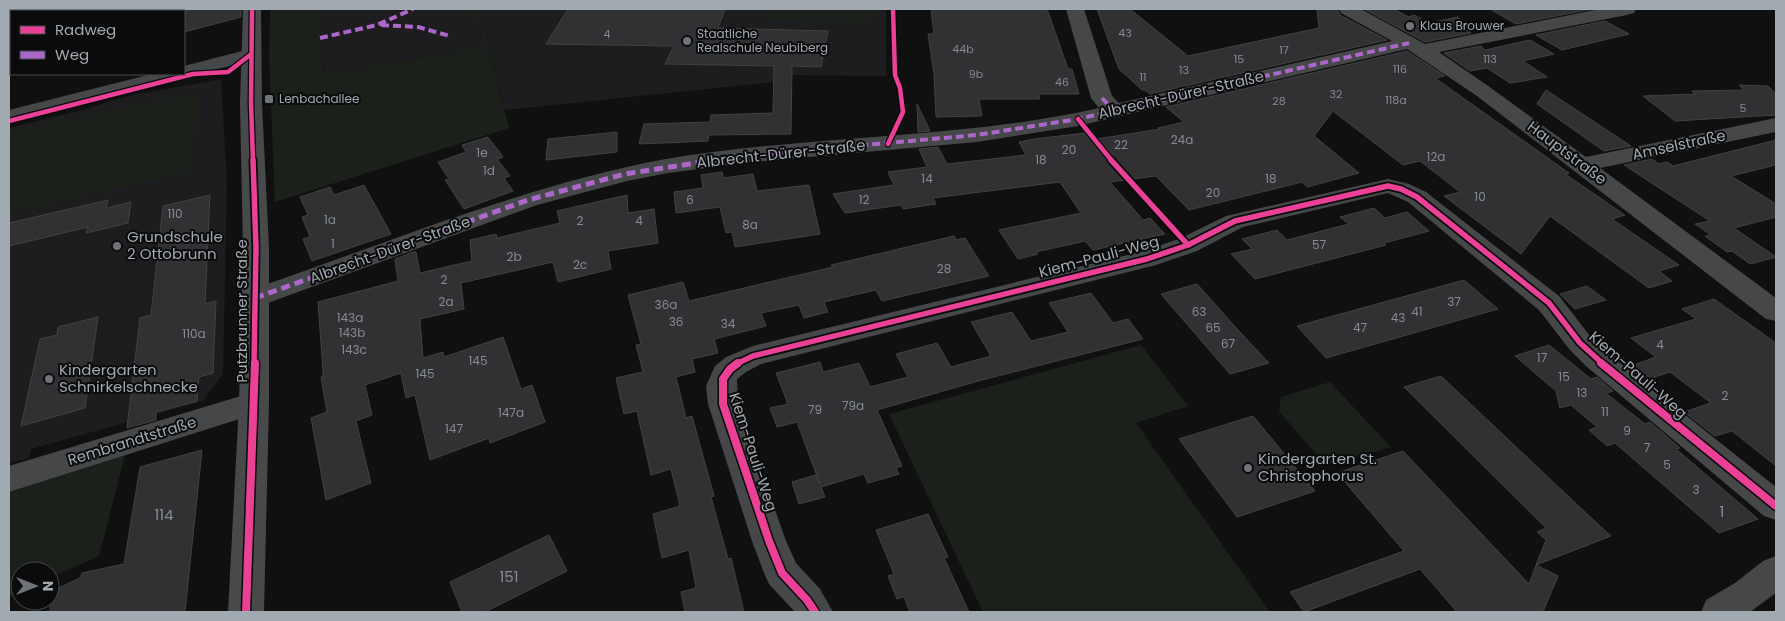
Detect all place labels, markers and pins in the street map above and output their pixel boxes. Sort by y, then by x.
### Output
place label: Klaus Brouwer [1420,17,1505,34]
marker: Klaus Brouwer [1404,20,1416,32]
place label: Staatliche Realschule Neubiberg [697,25,828,56]
marker: Staatliche Realschule Neubiberg [681,35,693,47]
place label: Lenbachallee [279,90,359,107]
marker: Lenbachallee [263,93,275,105]
place label: Grundschule 2 Ottobrunn [127,226,223,264]
marker: Grundschule 2 Ottobrunn [111,240,123,252]
place label: Kindergarten Schnirkelschnecke [59,359,198,397]
marker: Kindergarten Schnirkelschnecke [43,373,55,385]
place label: Kindergarten St. Christophorus [1258,448,1377,486]
marker: Kindergarten St. Christophorus [1242,462,1254,474]

